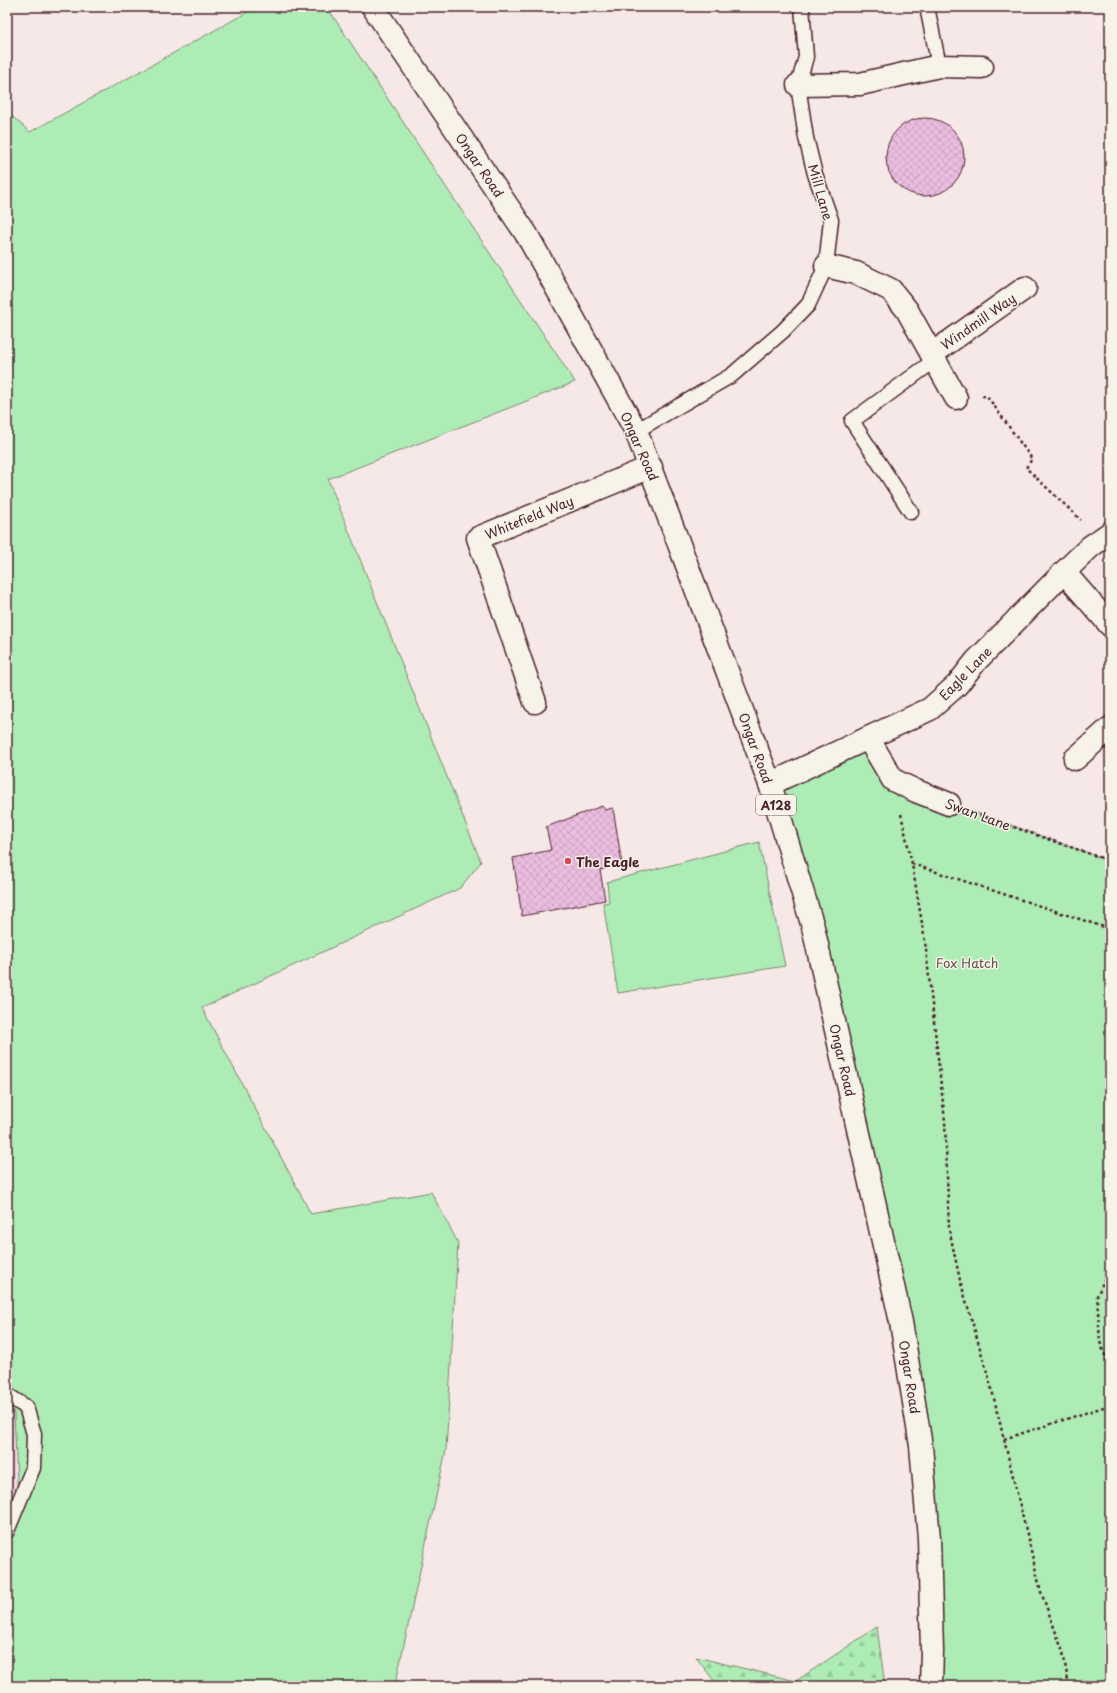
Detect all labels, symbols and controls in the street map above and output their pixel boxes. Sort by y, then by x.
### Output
street label: Ongar Road [451,129,509,201]
street label: Mill Lane [804,162,838,222]
street label: Windmill Way [937,288,1019,354]
street label: Ongar Road [616,408,664,484]
street label: Whitefield Way [482,491,576,543]
street label: Eagle Lane [934,642,996,704]
street label: Ongar Road [734,710,778,786]
street label: Swan Lane [943,793,1013,835]
road number: A128 [756,795,796,815]
place label: The Eagle [576,852,640,871]
marker: The Eagle [563,856,573,866]
park label: Fox Hatch [936,953,998,972]
street label: Ongar Road [825,1022,861,1098]
street label: Ongar Road [895,1339,925,1415]

